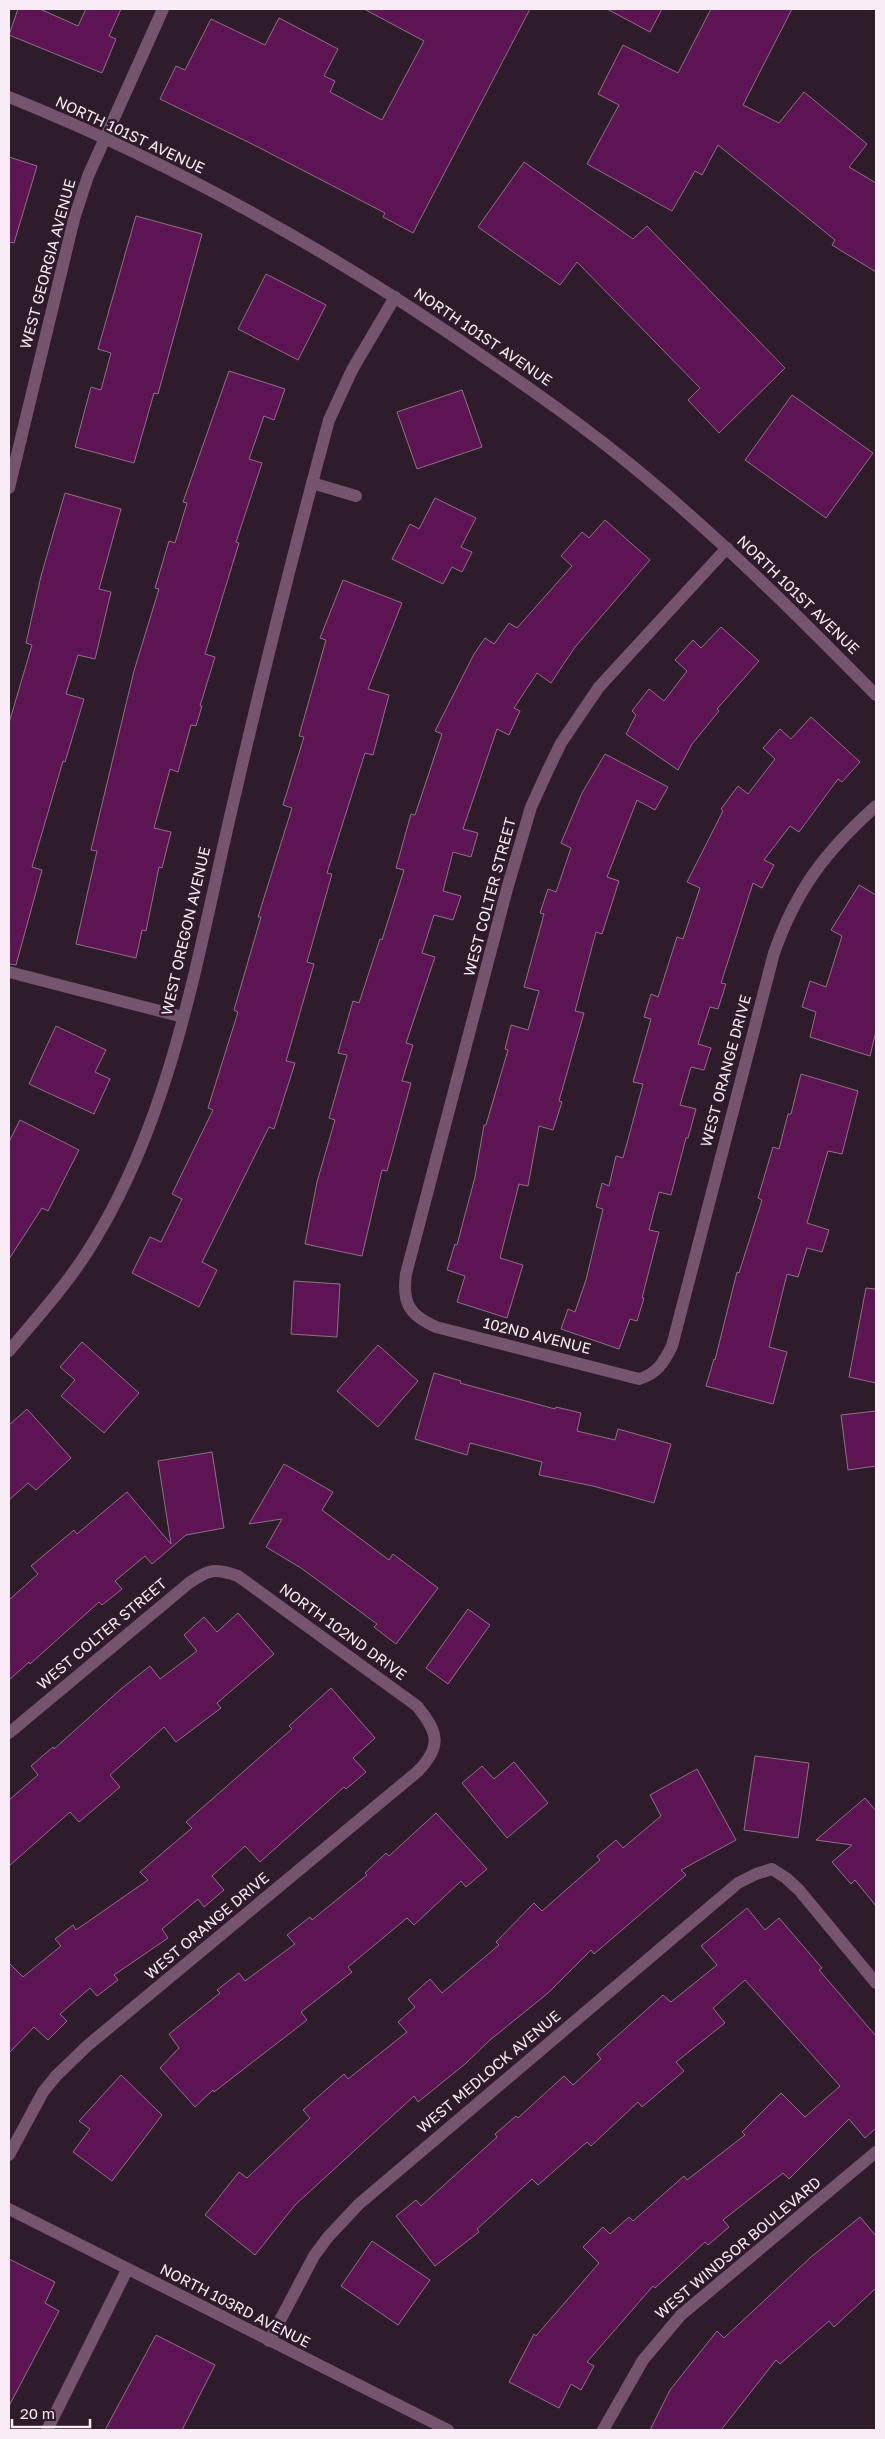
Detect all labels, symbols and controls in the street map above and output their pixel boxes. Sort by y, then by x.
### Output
street label: NORTH 101ST AVENUE [53,92,208,177]
street label: WEST GEORGIA AVENUE [16,177,78,351]
street label: NORTH 101ST AVENUE [411,283,556,389]
street label: NORTH 101ST AVENUE [734,531,863,657]
street label: WEST COLTER STREET [459,815,519,978]
street label: WEST OREGON AVENUE [157,845,213,1017]
street label: WEST ORANGE DRIVE [696,993,754,1149]
street label: 102ND AVENUE [482,1313,593,1357]
street label: WEST COLTER STREET [33,1574,170,1693]
street label: NORTH 102ND DRIVE [277,1579,411,1683]
street label: WEST ORANGE DRIVE [140,1868,272,1983]
street label: WEST MEDLOCK AVENUE [413,2006,564,2136]
street label: WEST WINDSOR BOULEVARD [651,2173,824,2322]
street label: NORTH 103RD AVENUE [157,2259,314,2351]
scale bar [12,2396,90,2428]
text: 20 m [20,2404,55,2422]

